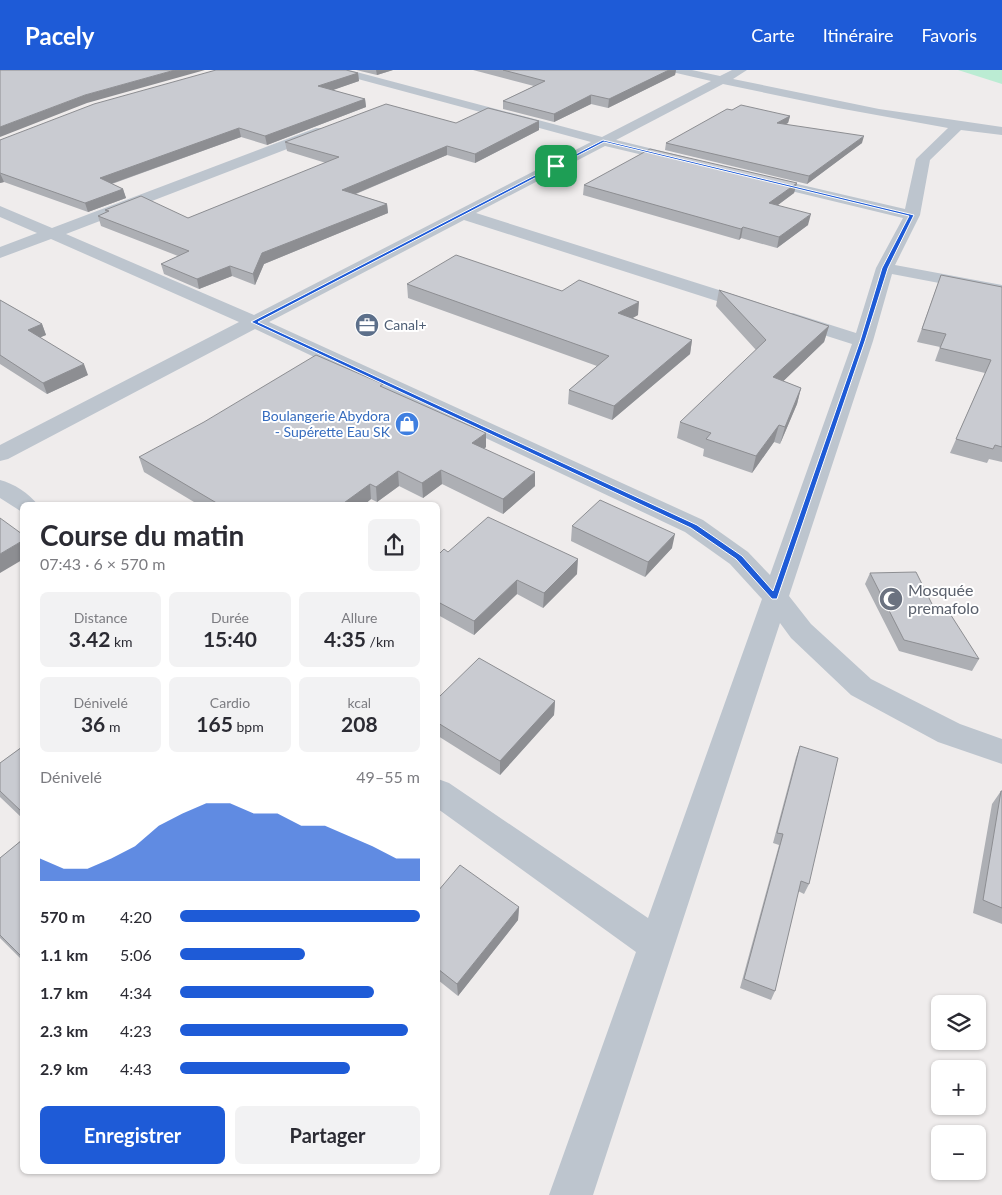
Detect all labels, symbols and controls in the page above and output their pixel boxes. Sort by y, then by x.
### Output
text: Pacely [25,21,94,50]
text: Carte [751,24,795,46]
text: Itinéraire [823,24,893,46]
text: Favoris [921,24,977,46]
pin [535,145,577,187]
icon: arrive [542,152,570,180]
office icon: Canal+ [354,312,380,338]
place label: Canal+ [384,316,427,333]
place label: Boulangerie Abydora - Supérette Eau SK [262,407,391,440]
shop icon: Boulangerie Abydora - Supérette Eau SK [394,411,420,437]
text: Course du matin [40,518,244,552]
button: share [368,519,420,571]
text: 07:43 · 6 × 570 m [40,554,165,573]
place label: Mosquée premafolo [908,580,979,617]
mosque icon: Mosquée premafolo [878,586,904,612]
text: Distance [74,609,128,626]
text: Durée [211,609,249,626]
text: Allure [341,609,377,626]
text: 3.42 [69,626,110,651]
text: 15:40 [203,626,257,651]
text: 4:35 [324,626,366,651]
text: km [110,633,133,650]
text: /km [366,633,395,650]
text: Dénivelé [74,694,128,711]
text: Cardio [210,694,250,711]
text: kcal [347,694,371,711]
text: 36 [81,711,105,736]
text: 165 [196,711,233,736]
text: 208 [341,711,378,736]
text: m [105,718,120,735]
text: bpm [233,718,264,735]
text: Dénivelé [40,767,102,786]
text: 49–55 m [356,767,420,786]
text: 570 m [40,907,85,926]
text: 4:20 [120,907,152,926]
text: 1.1 km [40,945,88,964]
text: 5:06 [120,945,152,964]
text: 1.7 km [40,983,88,1002]
text: 4:34 [120,983,152,1002]
map controls [931,995,986,1180]
button: layers [931,995,986,1050]
text: 2.3 km [40,1021,88,1040]
text: 4:23 [120,1021,152,1040]
text: 2.9 km [40,1059,88,1078]
text: 4:43 [120,1059,152,1078]
button: + [931,1060,986,1115]
button: Enregistrer [40,1106,225,1164]
button: Partager [235,1106,420,1164]
button: − [931,1125,986,1180]

